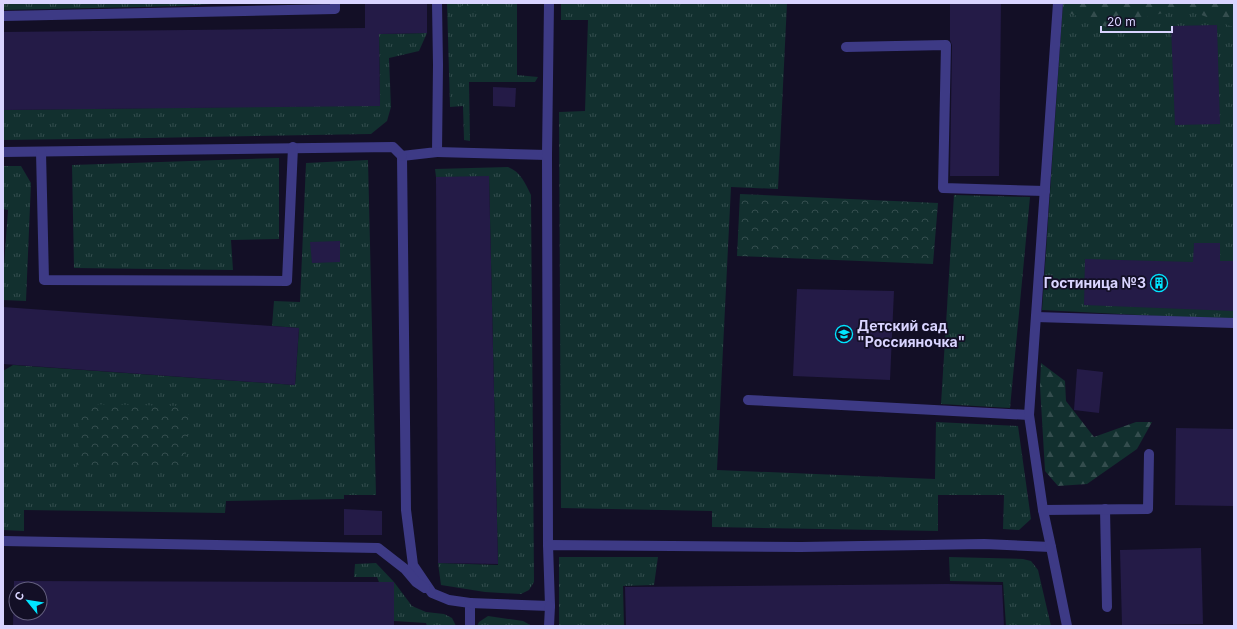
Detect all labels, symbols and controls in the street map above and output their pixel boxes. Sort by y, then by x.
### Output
scale bar [1101,8,1172,34]
text: 20 m [1107,14,1136,29]
building icon: Гостиница №3 [1149,273,1169,293]
place label: Гостиница №3 [1044,274,1146,291]
place label: Детский сад "Россияночка" [857,317,965,350]
school or university icon: Детский сад "Россияночка" [834,324,854,344]
north arrow [8,581,48,621]
text: С [11,589,27,603]

